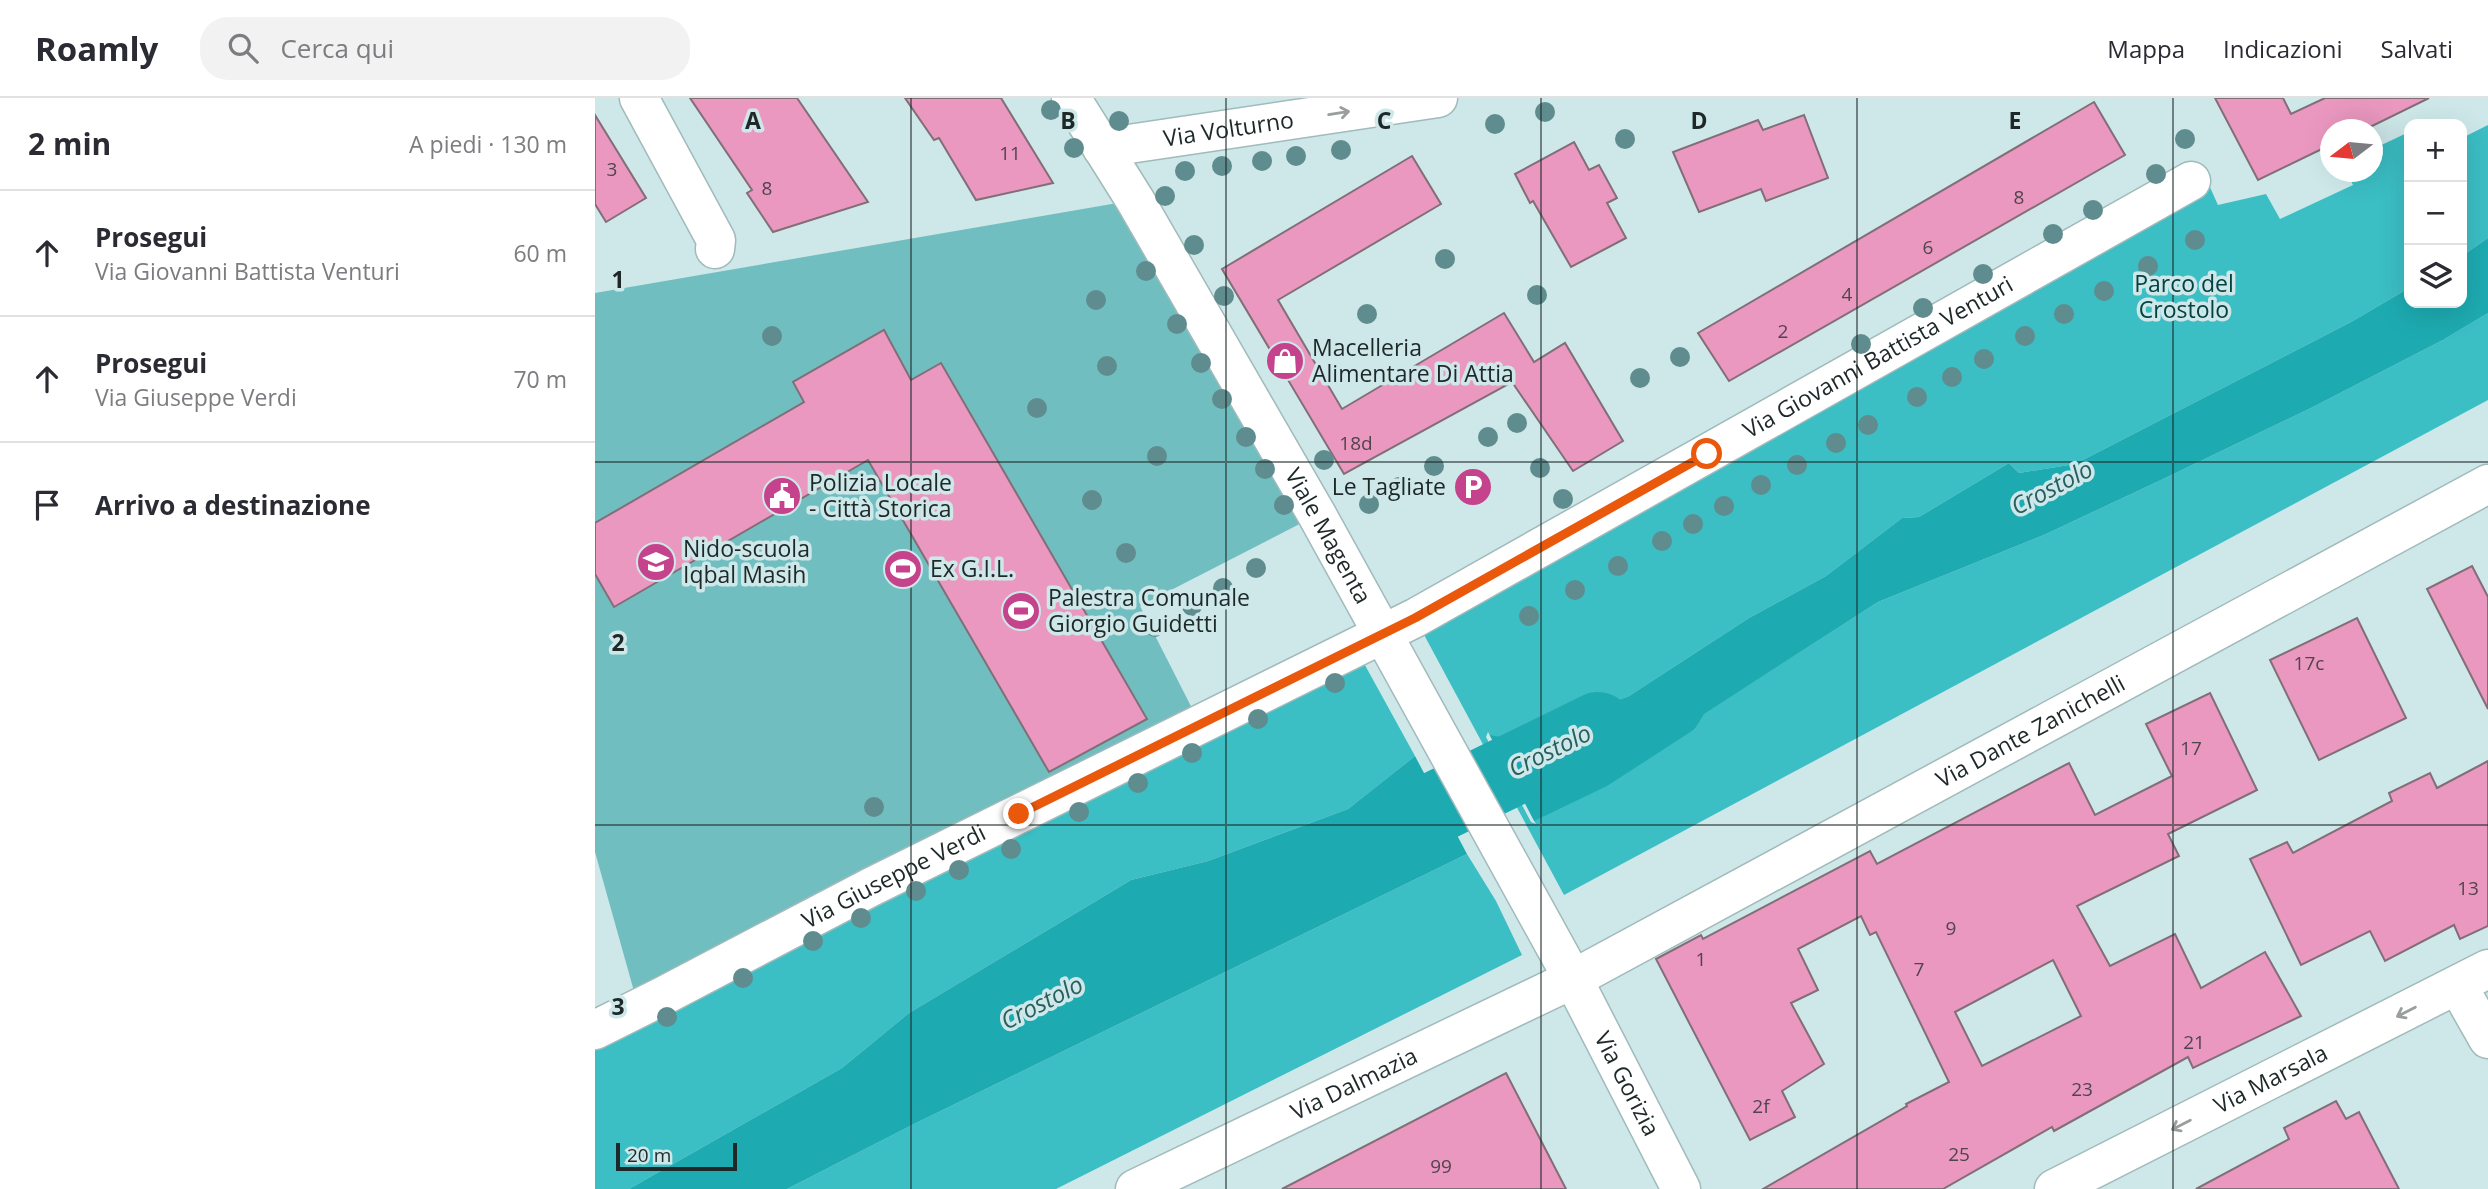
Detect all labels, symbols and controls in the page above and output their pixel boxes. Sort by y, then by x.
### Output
search box [200,17,690,80]
text: Roamly [35,26,158,71]
icon: search [224,29,262,67]
text: Cerca qui [280,30,394,66]
text: Mappa [2107,32,2185,65]
text: Indicazioni [2223,32,2343,65]
text: Salvati [2381,32,2453,65]
street label: Via Volturno [1161,103,1296,154]
text: A [745,104,761,136]
text: B [1060,104,1076,136]
text: C [1377,104,1391,136]
text: D [1690,104,1708,136]
text: E [2009,104,2021,136]
one-way arrow [1327,106,1350,119]
north arrow [2320,119,2383,182]
map controls [2404,119,2467,308]
button: + [2404,119,2467,182]
text: 2 min [28,123,111,164]
text: A piedi · 130 m [409,128,567,160]
house number: 11 [999,140,1021,166]
house number: 3 [607,156,617,182]
house number: 8 [762,175,772,201]
button: − [2404,182,2467,245]
house number: 8 [2014,184,2024,210]
text: Prosegui [95,219,207,255]
icon: ahead [28,234,66,272]
house number: 6 [1923,234,1933,260]
text: 60 m [513,237,567,269]
button: layers [2404,245,2467,308]
text: Via Giovanni Battista Venturi [95,255,400,287]
text: 1 [611,263,625,295]
park label: Parco del Crostolo [2134,267,2234,325]
street label: Via Giovanni Battista Venturi [1737,268,2018,445]
house number: 4 [1842,281,1853,307]
house number: 2 [1778,318,1788,344]
place label: Macelleria Alimentare Di Attia [1312,331,1514,389]
shop icon: Macelleria Alimentare Di Attia [1264,340,1306,382]
text: Prosegui [95,345,207,381]
icon: ahead [28,360,66,398]
text: 70 m [513,363,567,395]
text: Via Giuseppe Verdi [95,381,297,413]
house number: 18d [1339,430,1373,456]
route start [1691,438,1722,469]
water label: Crostolo [2004,451,2098,522]
street label: Viale Magenta [1278,462,1380,609]
place label: Polizia Locale - Città Storica [809,466,952,524]
parking icon: Le Tagliate [1452,466,1494,508]
place label: Le Tagliate [1332,470,1446,502]
public building icon: Polizia Locale - Città Storica [761,475,803,517]
icon: arrive [28,486,66,524]
text: Arrivo a destinazione [95,487,371,523]
place label: Nido-scuola Iqbal Masih [683,532,810,590]
school or university icon: Nido-scuola Iqbal Masih [635,541,677,583]
sports icon: Ex G.I.L. [882,548,924,590]
place label: Ex G.I.L. [930,552,1014,584]
place label: Palestra Comunale Giorgio Guidetti [1048,581,1250,639]
sports icon: Palestra Comunale Giorgio Guidetti [1000,590,1042,632]
text: 2 [611,626,625,658]
house number: 17c [2294,650,2324,676]
street label: Via Dante Zanichelli [1930,666,2130,795]
water label: Crostolo [1502,715,1596,784]
house number: 17 [2180,735,2202,761]
route end [1003,798,1034,829]
street label: Via Giuseppe Verdi [796,816,991,935]
house number: 13 [2457,875,2479,901]
house number: 9 [1946,915,1956,941]
house number: 1 [1696,946,1706,972]
house number: 7 [1914,956,1924,982]
water label: Crostolo [994,967,1088,1036]
text: 3 [611,990,625,1022]
one-way arrow [2396,1005,2416,1019]
street label: Via Gorizia [1588,1026,1668,1141]
house number: 21 [2183,1029,2205,1055]
street label: Via Marsala [2208,1036,2333,1120]
street label: Via Dalmazia [1285,1039,1422,1127]
house number: 23 [2071,1076,2093,1102]
house number: 2f [1752,1093,1771,1119]
one-way arrow [2171,1119,2191,1133]
scale bar [616,1140,737,1172]
house number: 25 [1948,1141,1970,1167]
text: 20 m [627,1142,671,1168]
house number: 99 [1430,1153,1452,1179]

